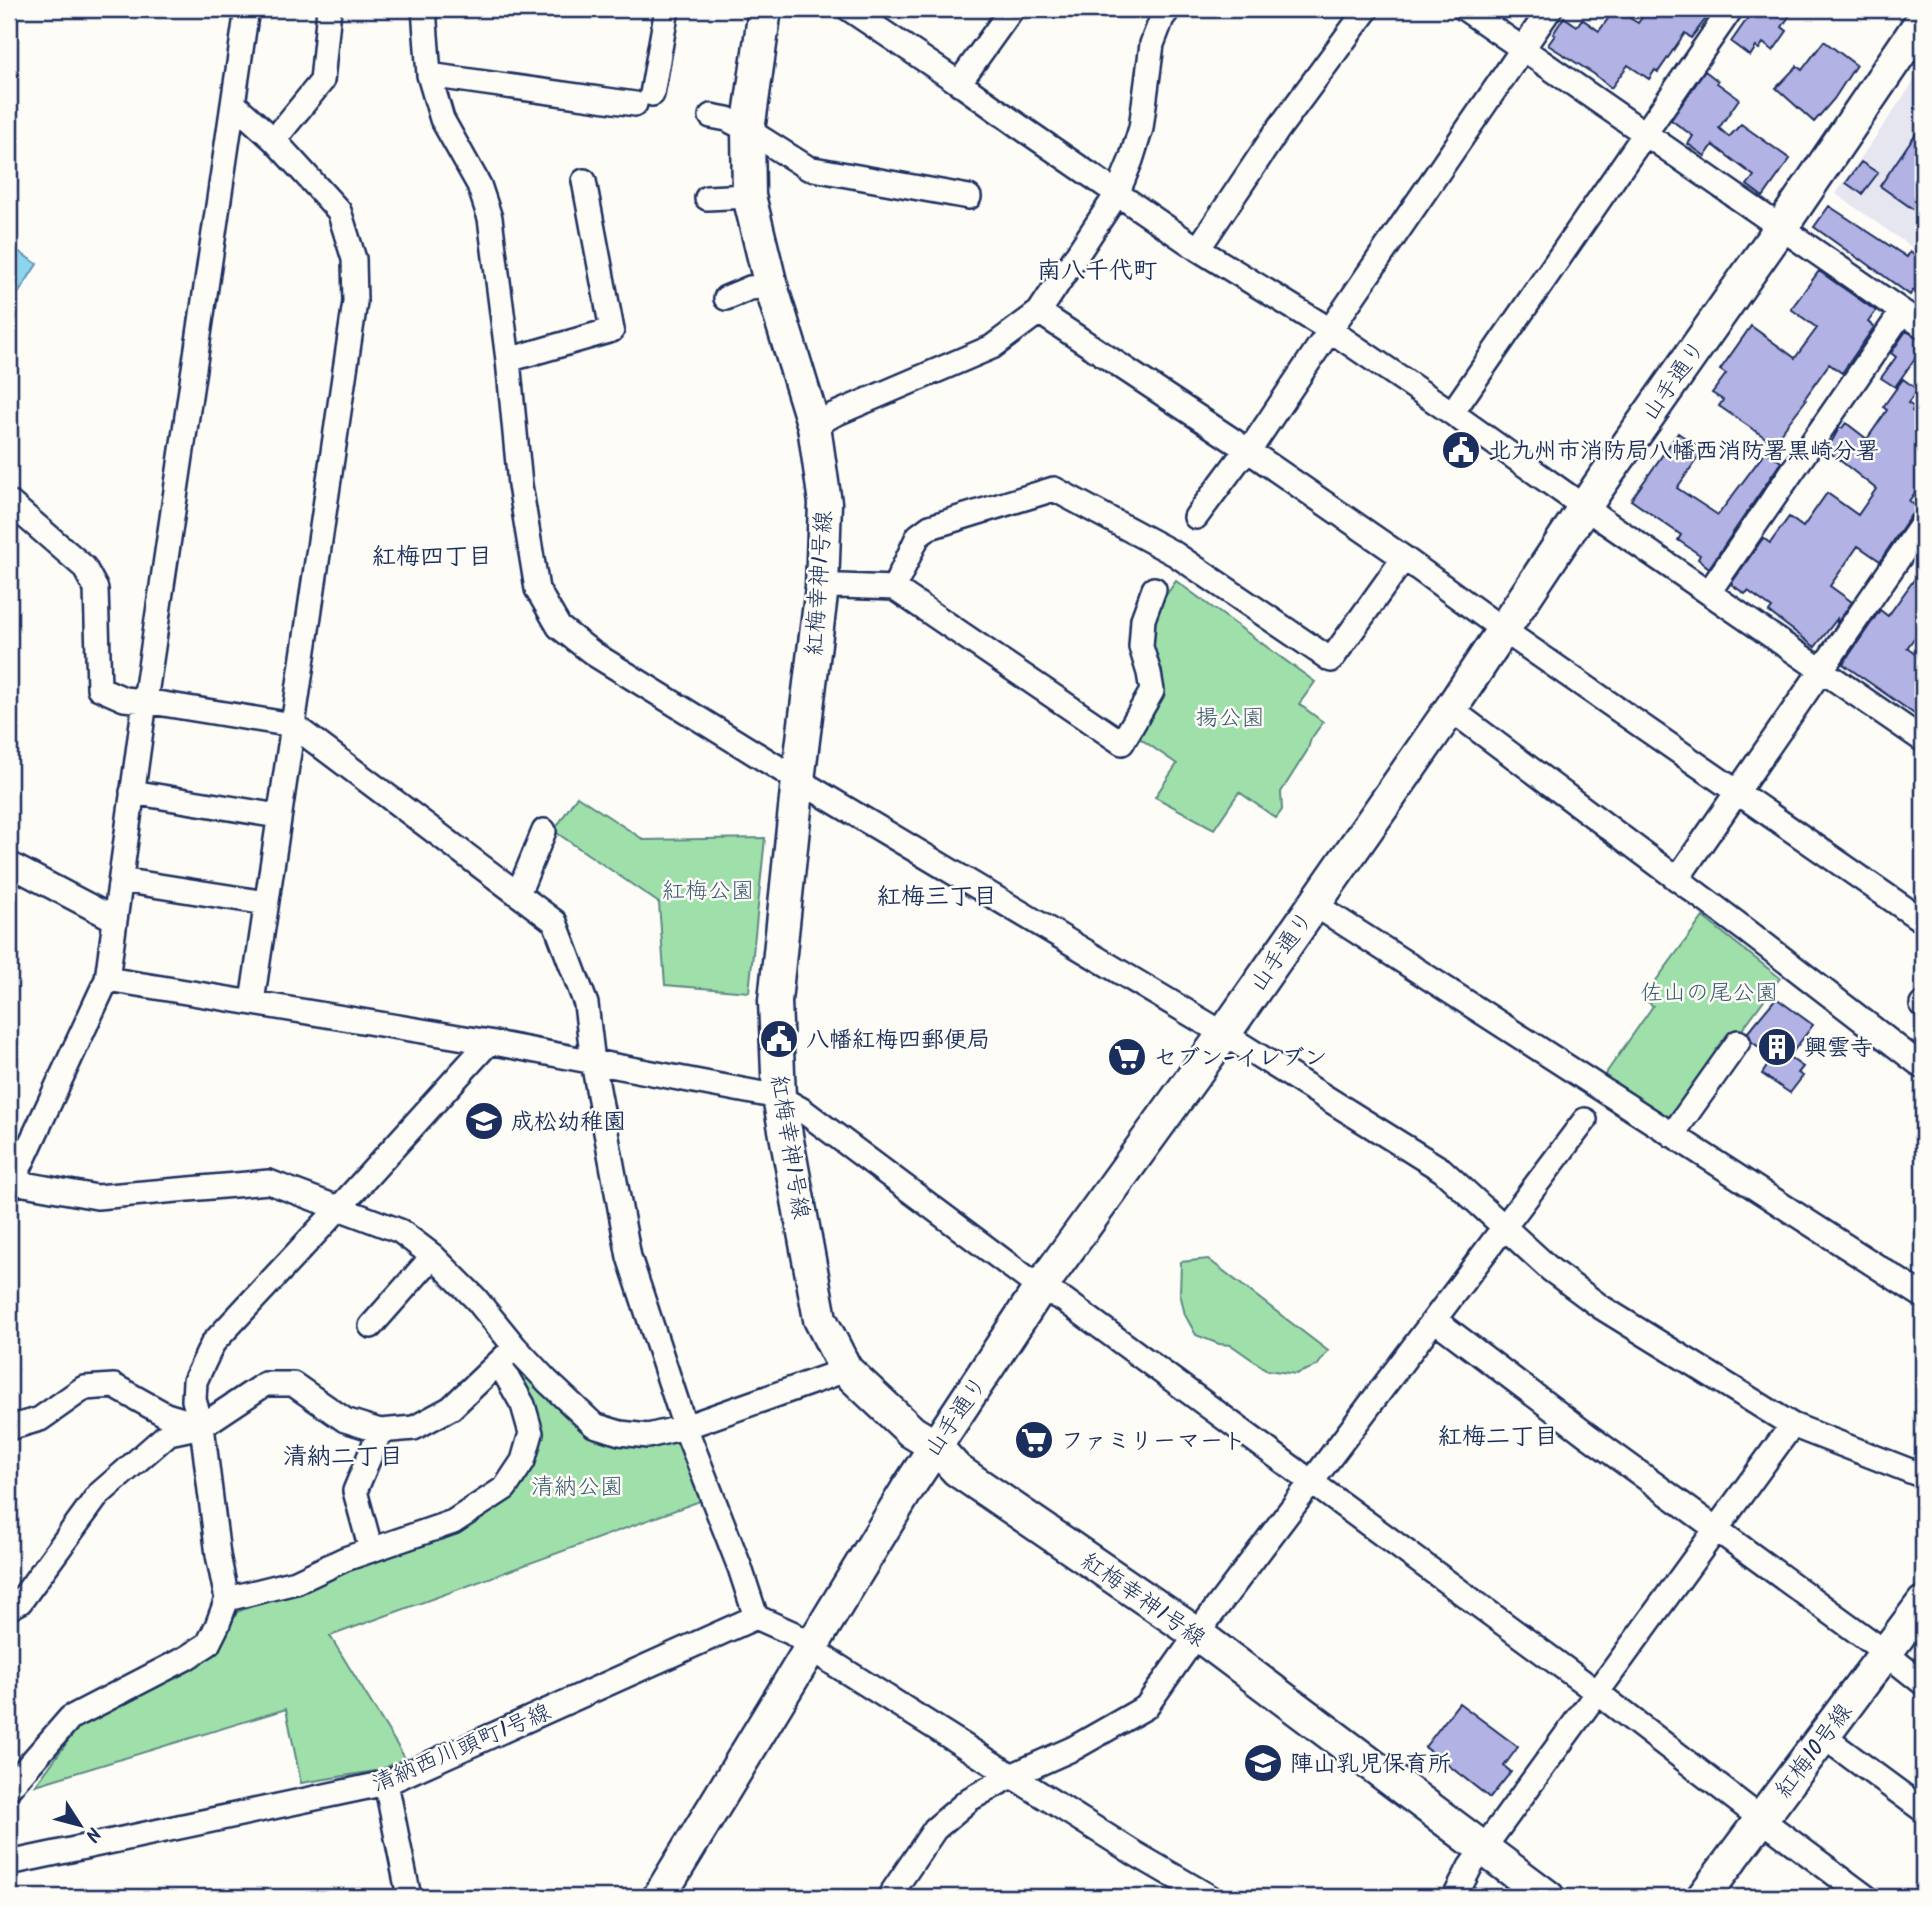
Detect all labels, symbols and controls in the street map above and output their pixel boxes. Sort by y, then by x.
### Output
district label: 南八千代町 [1037,252,1157,291]
street label: 山手通り [1634,333,1716,429]
public building icon: 北九州市消防局八幡西消防署黒崎分署 [1440,429,1482,471]
place label: 北九州市消防局八幡西消防署黒崎分署 [1488,434,1879,470]
street label: 紅梅幸神1号線 [797,509,843,657]
district label: 紅梅四丁目 [372,538,492,577]
park label: 揚公園 [1196,701,1265,737]
park label: 紅梅公園 [662,874,754,910]
district label: 紅梅三丁目 [877,878,997,917]
street label: 山手通り [1242,904,1324,1000]
park label: 佐山の尾公園 [1640,976,1778,1012]
public building icon: 八幡紅梅四郵便局 [758,1018,800,1060]
place label: 八幡紅梅四郵便局 [806,1023,990,1059]
building icon: 興雲寺 [1756,1026,1798,1068]
place label: 興雲寺 [1804,1031,1873,1067]
supermarket icon: セブン-イレブン [1106,1036,1148,1078]
place label: セブン-イレブン [1154,1041,1327,1077]
street label: 紅梅幸神1号線 [760,1073,818,1222]
school or university icon: 成松幼稚園 [463,1100,505,1142]
place label: 成松幼稚園 [511,1105,626,1141]
street label: 山手通り [916,1369,997,1465]
district label: 紅梅二丁目 [1438,1418,1558,1457]
supermarket icon: ファミリーマート [1013,1419,1055,1461]
place label: ファミリーマート [1061,1424,1246,1460]
district label: 清納二丁目 [283,1438,403,1477]
park label: 清納公園 [531,1470,623,1506]
street label: 紅梅幸神1号線 [1073,1544,1213,1657]
street label: 清納西川頭町1号線 [367,1695,557,1803]
street label: 紅梅10号線 [1767,1696,1862,1806]
school or university icon: 陣山乳児保育所 [1242,1742,1284,1784]
place label: 陣山乳児保育所 [1290,1747,1451,1783]
north arrow [46,1790,116,1860]
text: N [76,1820,108,1847]

